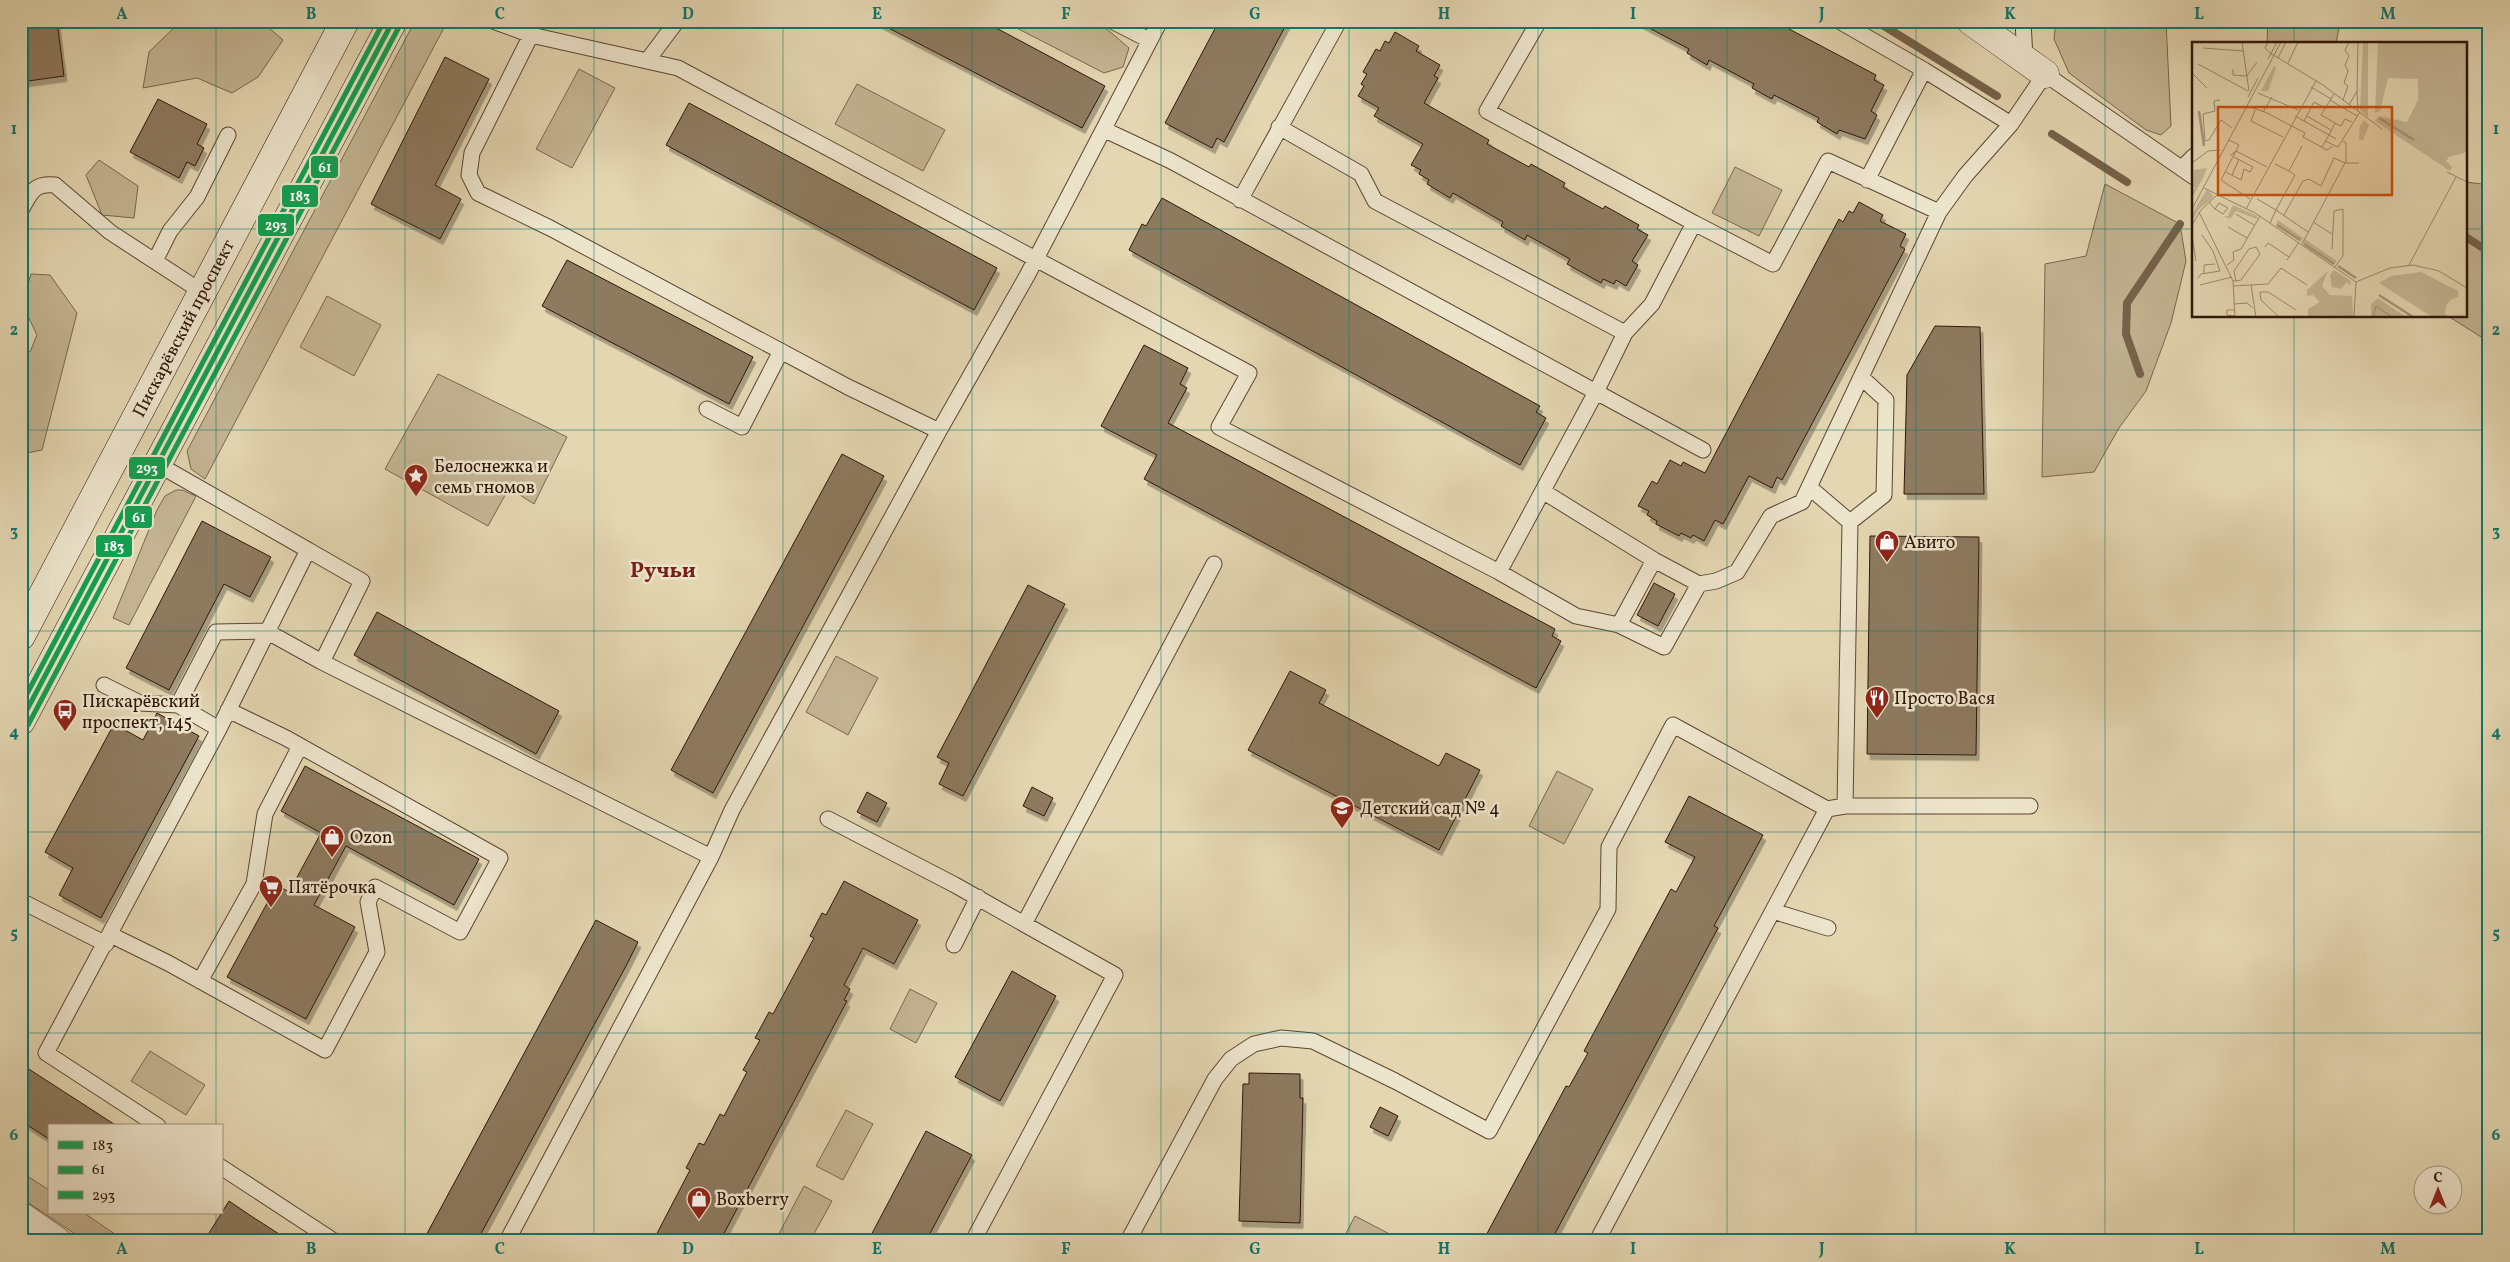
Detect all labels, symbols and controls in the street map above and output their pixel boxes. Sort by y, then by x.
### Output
text: A [116,4,128,26]
text: B [306,4,317,26]
text: C [495,4,505,26]
text: D [682,4,694,26]
text: E [872,4,882,26]
text: F [1061,4,1071,26]
text: G [1249,4,1261,26]
text: H [1438,4,1450,26]
text: I [1630,4,1636,26]
text: J [1818,4,1825,26]
text: K [2004,4,2016,26]
text: L [2194,4,2204,26]
text: M [2380,4,2396,26]
inset map [2192,42,2468,318]
text: 1 [11,119,17,141]
text: 1 [2493,119,2499,141]
line badge: 61 [310,155,339,179]
text: 61 [318,159,332,178]
line badge: 183 [281,184,319,208]
text: 183 [290,188,310,207]
line badge: 293 [257,213,295,237]
text: 293 [265,217,287,236]
street label: Пискарёвский проспект [127,236,242,422]
text: 2 [10,320,18,342]
text: 2 [2492,320,2500,342]
place label: Белоснежка и семь гномов [434,455,548,501]
line badge: 293 [128,456,166,480]
text: 293 [136,460,158,479]
place icon: Белоснежка и семь гномов [403,463,429,497]
line badge: 61 [124,505,153,529]
text: 61 [132,509,146,528]
text: 3 [10,521,18,543]
text: 3 [2492,521,2500,543]
shop icon: Авито [1874,529,1900,563]
place label: Авито [1904,531,1955,556]
line badge: 183 [95,534,133,558]
text: 183 [104,538,124,557]
district label: Ручьи [630,556,696,587]
restaurant icon: Просто Вася [1864,685,1890,719]
place label: Просто Вася [1894,687,1995,712]
place label: Пискарёвский проспект, 145 [82,690,200,736]
bus stop icon: Пискарёвский проспект, 145 [52,698,78,732]
text: 4 [9,722,19,744]
text: 4 [2491,722,2501,744]
school or university icon: Детский сад № 4 [1329,795,1355,829]
place label: Детский сад № 4 [1360,797,1500,822]
shop icon: Ozon [319,824,345,858]
place label: Ozon [350,826,393,851]
supermarket icon: Пятёрочка [258,874,284,908]
place label: Пятёрочка [288,876,376,901]
text: 5 [10,923,18,945]
text: 5 [2492,923,2500,945]
legend [48,1124,222,1214]
text: 6 [10,1125,19,1147]
text: 6 [2492,1125,2501,1147]
text: 183 [92,1136,113,1157]
text: 61 [92,1160,105,1181]
north arrow [2412,1164,2462,1214]
text: С [2433,1169,2443,1188]
text: 293 [92,1186,115,1207]
shop icon: Boxberry [686,1186,712,1220]
place label: Boxberry [716,1188,789,1213]
text: A [116,1239,128,1261]
text: B [306,1239,317,1261]
text: C [495,1239,505,1261]
text: D [682,1239,694,1261]
text: E [872,1239,882,1261]
text: F [1061,1239,1071,1261]
text: G [1249,1239,1261,1261]
text: H [1438,1239,1450,1261]
text: I [1630,1239,1636,1261]
text: J [1818,1239,1825,1261]
text: K [2004,1239,2016,1261]
text: L [2194,1239,2204,1261]
text: M [2380,1239,2396,1261]

